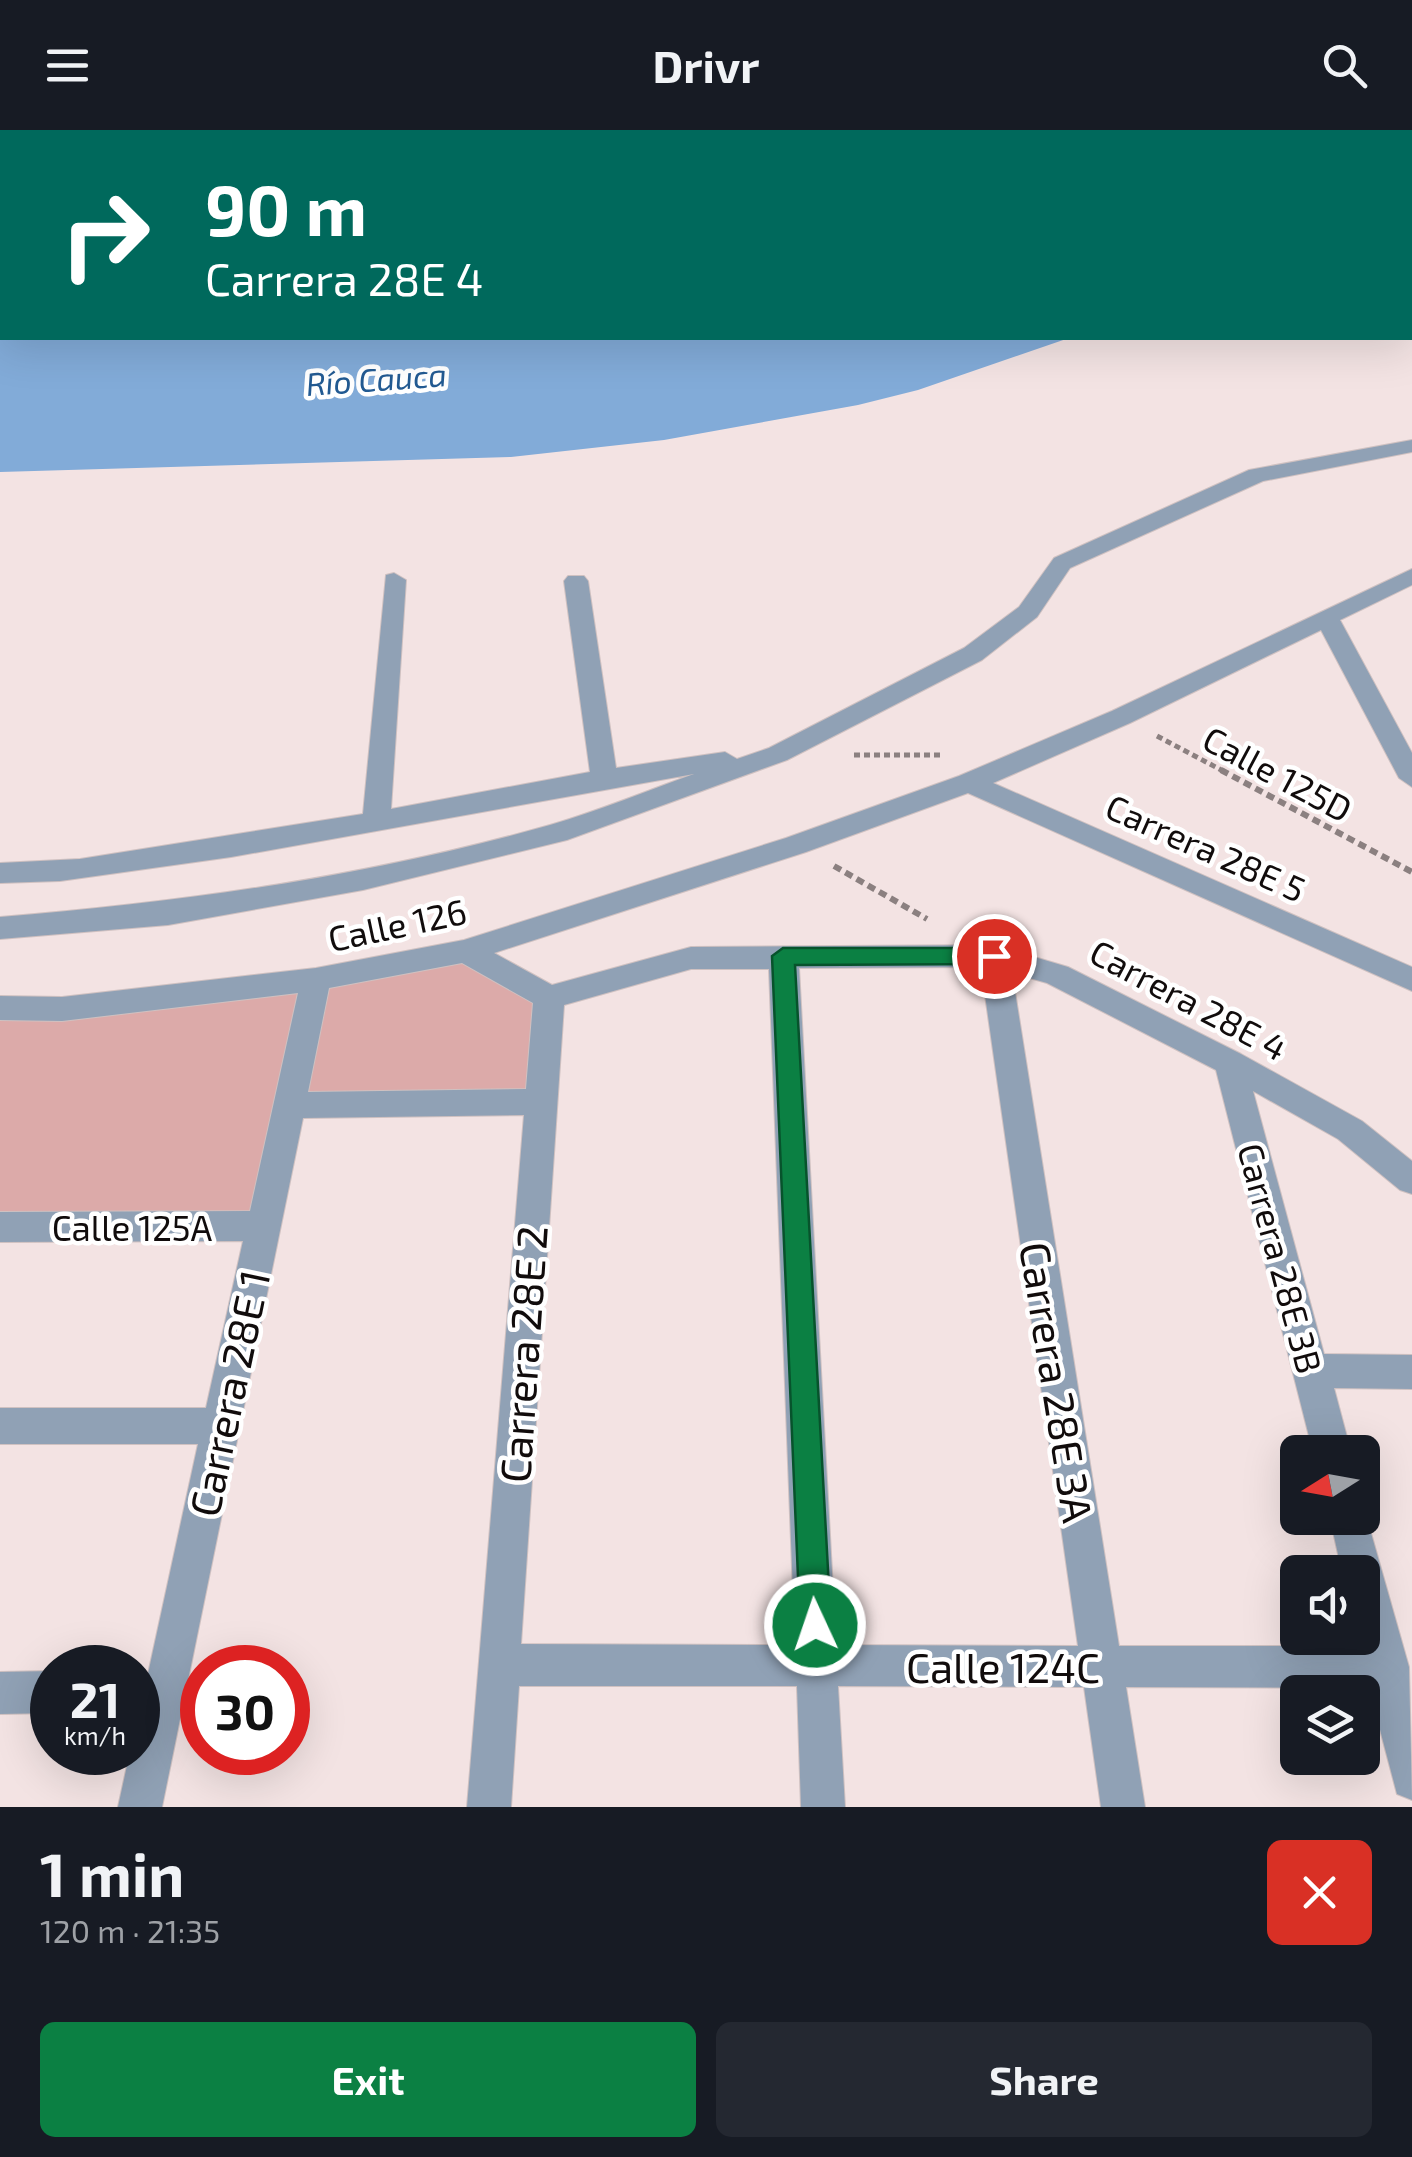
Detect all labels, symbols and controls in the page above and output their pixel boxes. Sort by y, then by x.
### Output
icon: menu [40,38,95,93]
text: Drivr [652,38,760,92]
icon: search [1317,38,1372,93]
text: 90 m [205,166,367,250]
icon: right [40,170,170,300]
text: Carrera 28E 4 [205,251,483,305]
water label: Río Cauca [304,354,448,402]
street label: Calle 125D [1197,716,1359,830]
street label: Carrera 28E 5 [1100,784,1312,910]
street label: Calle 126 [324,889,470,959]
pin [952,914,1037,999]
icon: arrive [967,929,1022,984]
street label: Carrera 28E 4 [1084,930,1294,1068]
street label: Carrera 28E 3B [1230,1139,1332,1377]
street label: Calle 125A [52,1206,213,1248]
street label: Carrera 28E 2 [488,1224,556,1484]
street label: Carrera 28E 3A [1011,1238,1105,1526]
street label: Carrera 28E 1 [177,1265,279,1521]
north arrow [1280,1435,1380,1535]
map controls [1280,1435,1380,1775]
button: sound [1280,1555,1380,1655]
position arrow [763,1573,867,1677]
street label: Calle 124C [906,1641,1100,1691]
speed limit sign: 30 [180,1645,310,1775]
text: 21 [70,1668,120,1728]
button: layers [1280,1675,1380,1775]
text: km/h [64,1720,126,1750]
text: 1 min [40,1837,184,1909]
button: close [1267,1840,1372,1945]
text: 120 m · 21:35 [40,1911,220,1949]
button: Exit [40,2022,696,2137]
button: Share [716,2022,1372,2137]

